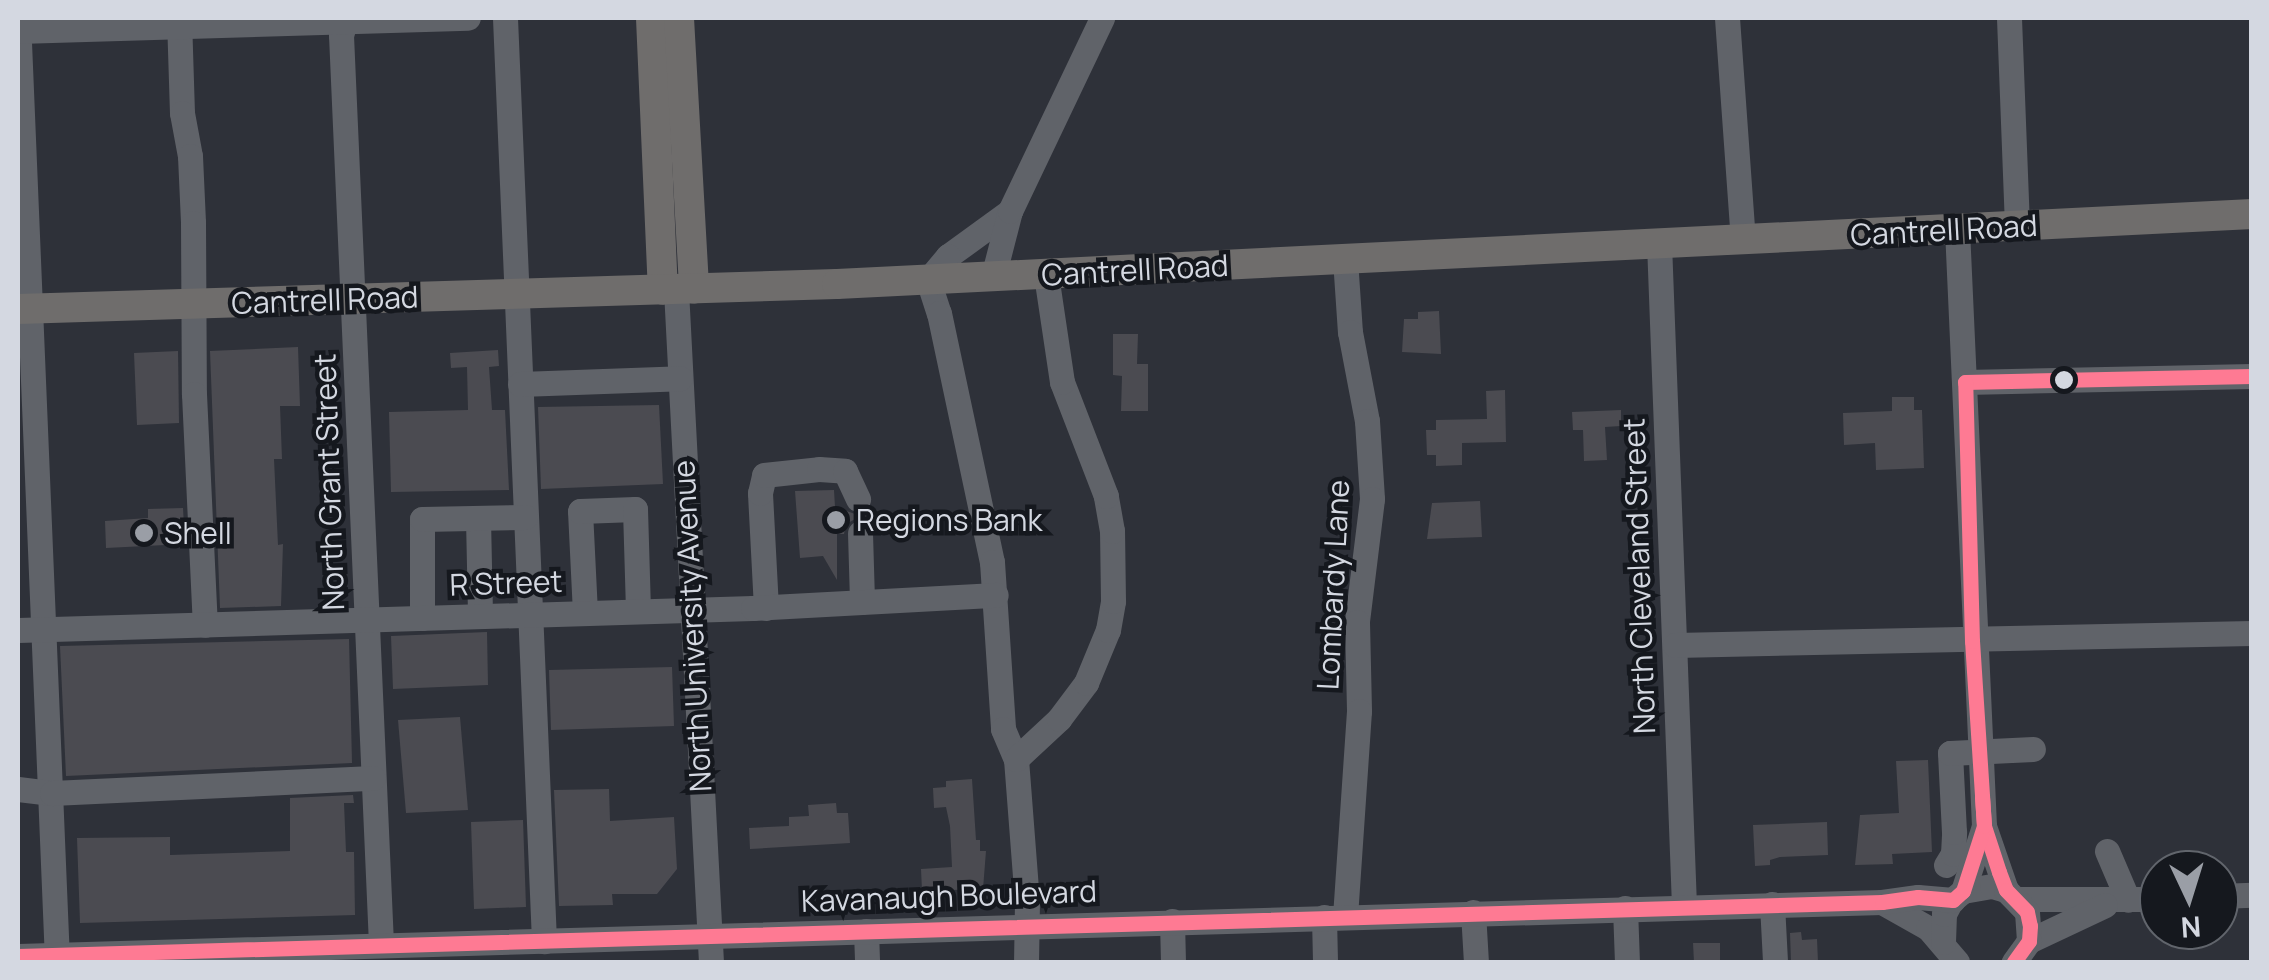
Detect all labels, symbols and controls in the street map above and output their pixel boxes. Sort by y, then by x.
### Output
street label: Cantrell Road [1850,207,2038,253]
street label: Cantrell Road [1041,247,1229,293]
street label: Cantrell Road [231,279,419,321]
street label: North Grant Street [307,353,351,611]
unlabelled marker [2054,370,2074,390]
street label: North Cleveland Street [1616,418,1662,734]
street label: North University Avenue [665,459,719,793]
street label: Lombardy Lane [1310,479,1356,691]
place label: Regions Bank [856,502,1042,538]
marker: Regions Bank [825,509,847,531]
place label: Shell [164,515,232,551]
marker: Shell [133,522,155,544]
street label: R Street [449,563,563,603]
north arrow [2139,850,2239,950]
street label: Kavanaugh Boulevard [800,873,1098,919]
text: N [2180,908,2202,948]

